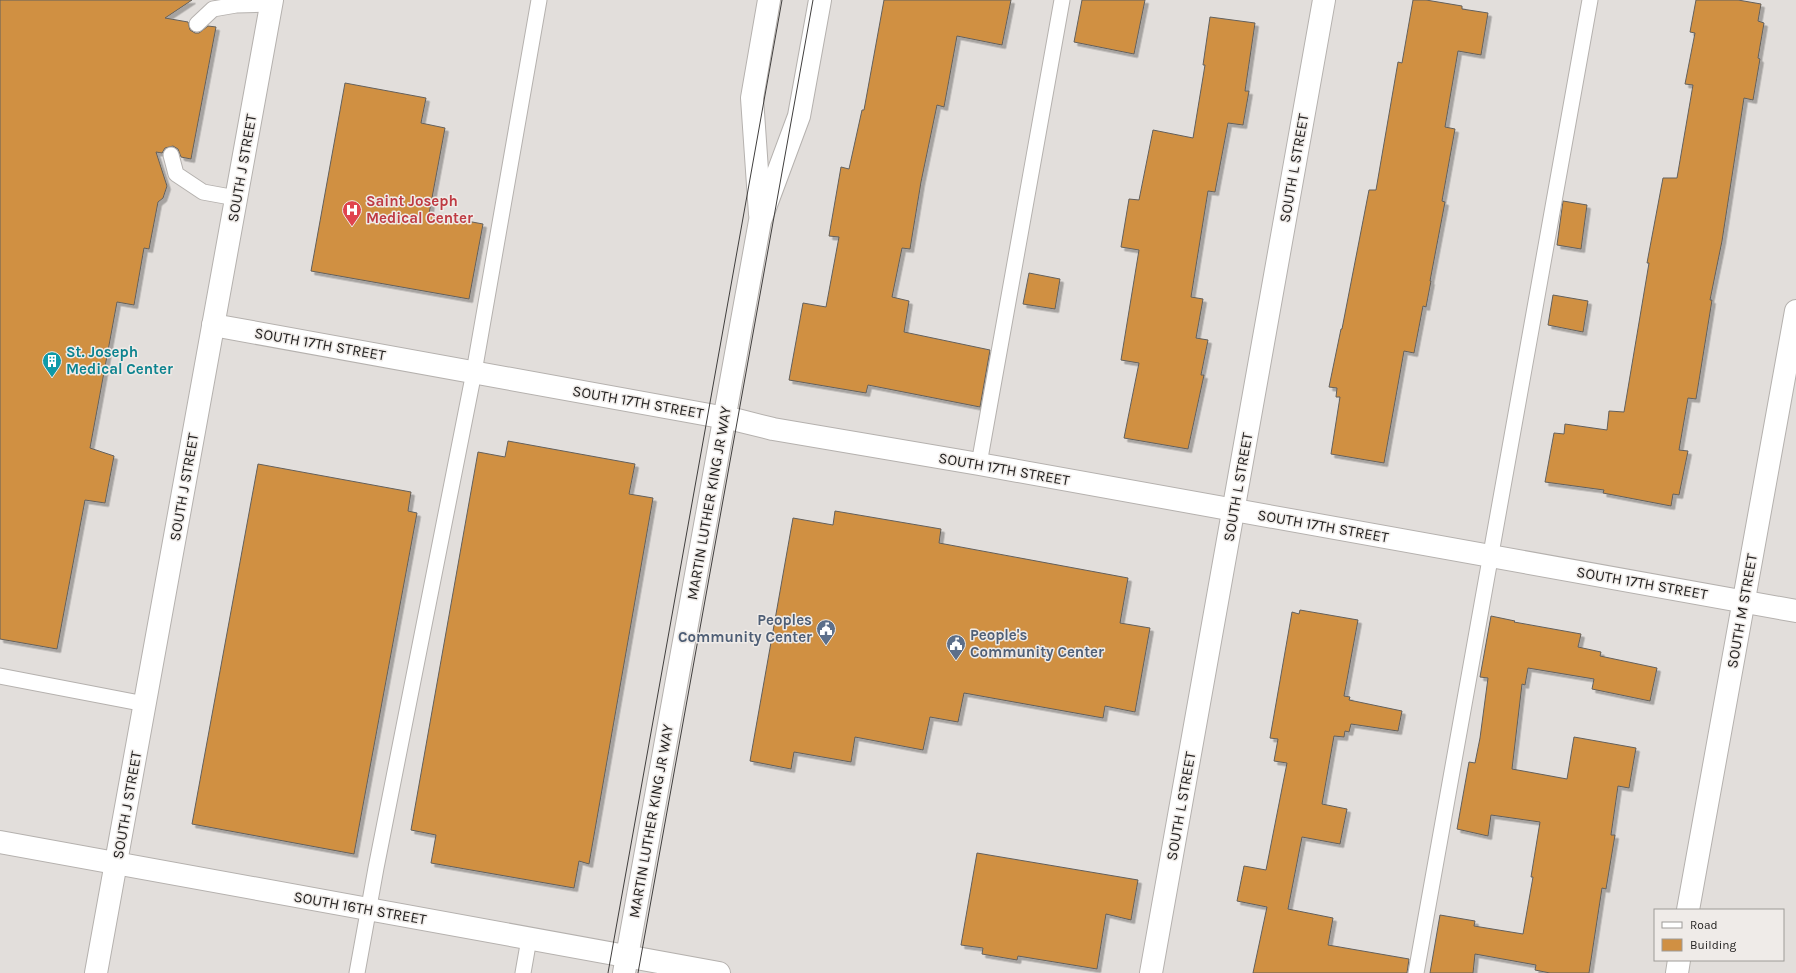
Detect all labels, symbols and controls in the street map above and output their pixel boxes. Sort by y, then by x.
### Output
street label: SOUTH J STREET [224,112,260,223]
street label: SOUTH L STREET [1276,112,1313,224]
place label: Saint Joseph Medical Center [366,192,473,227]
hospital icon: Saint Joseph Medical Center [341,199,363,227]
street label: SOUTH 17TH STREET [253,324,387,364]
place label: St. Joseph Medical Center [66,343,173,378]
building icon: St. Joseph Medical Center [41,350,63,378]
street label: SOUTH 17TH STREET [571,382,705,422]
street label: MARTIN LUTHER KING JR WAY [683,404,735,601]
street label: SOUTH J STREET [166,431,202,542]
street label: SOUTH L STREET [1220,431,1257,543]
street label: SOUTH 17TH STREET [937,449,1071,489]
street label: SOUTH 17TH STREET [1256,506,1390,546]
street label: SOUTH M STREET [1723,552,1761,670]
street label: SOUTH 17TH STREET [1575,563,1709,603]
place label: Peoples Community Center [678,611,812,646]
public building icon: Peoples Community Center [815,618,837,646]
place label: People's Community Center [970,626,1104,661]
public building icon: People's Community Center [945,633,967,661]
street label: MARTIN LUTHER KING JR WAY [625,722,677,919]
street label: SOUTH J STREET [109,749,145,860]
street label: SOUTH L STREET [1163,750,1200,862]
street label: SOUTH 16TH STREET [292,887,428,929]
legend [1654,909,1784,961]
text: Road [1690,918,1718,932]
text: Building [1690,938,1737,952]

